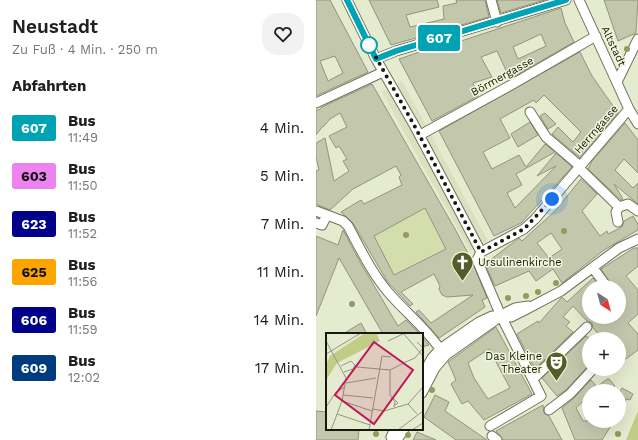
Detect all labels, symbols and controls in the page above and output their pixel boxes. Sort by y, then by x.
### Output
button: heart [262,13,304,55]
text: Neustadt [12,15,98,38]
street label: Altstadt [599,24,629,69]
line badge: 607 [416,25,462,51]
text: 607 [426,30,452,46]
unlabelled marker [360,36,378,54]
text: Zu Fuß · 4 Min. · 250 m [12,42,158,57]
street label: Börmergasse [469,54,536,99]
text: Abfahrten [12,77,86,95]
street label: Herrngasse [572,102,621,156]
text: Bus [68,112,96,130]
text: 4 Min. [260,119,304,137]
text: 607 [21,120,47,136]
text: 11:49 [68,130,98,145]
text: Bus [68,160,96,178]
text: 5 Min. [260,167,304,185]
text: 603 [21,168,47,184]
text: 11:50 [68,178,98,193]
your location [542,189,562,209]
text: Bus [68,208,96,226]
text: 7 Min. [261,215,304,233]
text: 623 [21,216,47,232]
text: 11:52 [68,226,97,241]
church icon: Ursulinenkirche [450,249,476,282]
text: Bus [68,256,96,274]
place label: Ursulinenkirche [478,256,562,269]
text: 11 Min. [257,263,304,281]
text: 625 [21,264,47,280]
text: 11:56 [68,274,97,289]
north arrow [582,280,626,324]
map controls [582,280,626,428]
text: Bus [68,304,96,322]
text: 14 Min. [254,311,304,329]
text: 606 [21,312,47,328]
text: 11:59 [68,322,98,337]
button: + [582,332,626,376]
inset map [326,333,423,430]
theatre icon: Das Kleine Theater [544,349,570,382]
place label: Das Kleine Theater [485,350,543,376]
text: Bus [68,352,96,370]
text: 17 Min. [255,359,304,377]
text: 609 [21,360,47,376]
text: 12:02 [68,370,100,385]
button: − [582,384,626,428]

